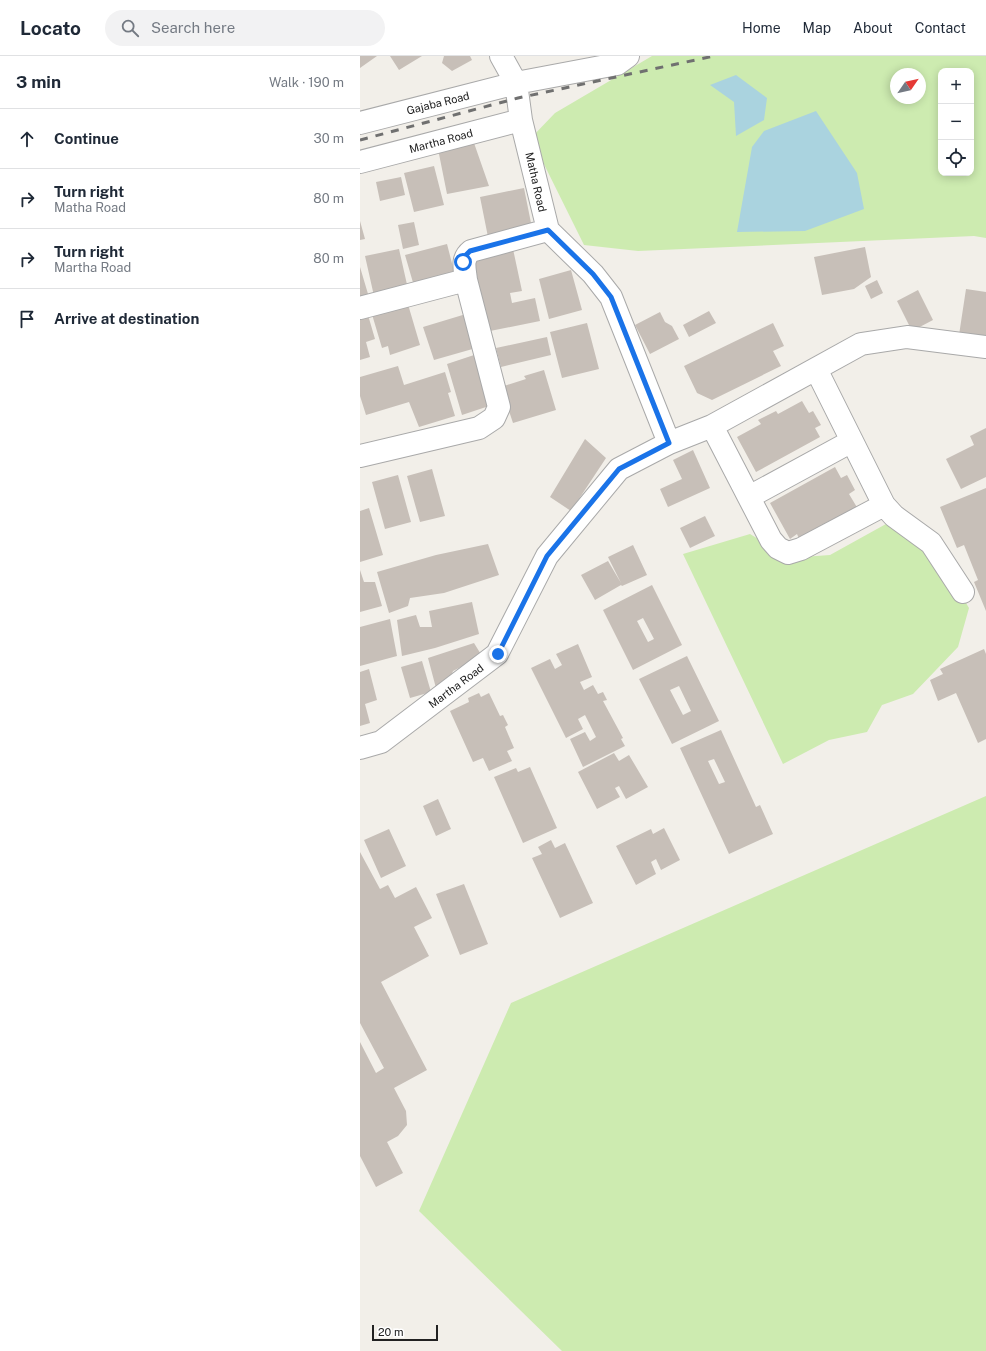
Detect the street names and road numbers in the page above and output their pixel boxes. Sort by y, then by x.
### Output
street label: Gajaba Road [405,89,471,117]
street label: Martha Road [408,127,474,155]
street label: Matha Road [523,151,549,213]
street label: Martha Road [426,662,486,710]

